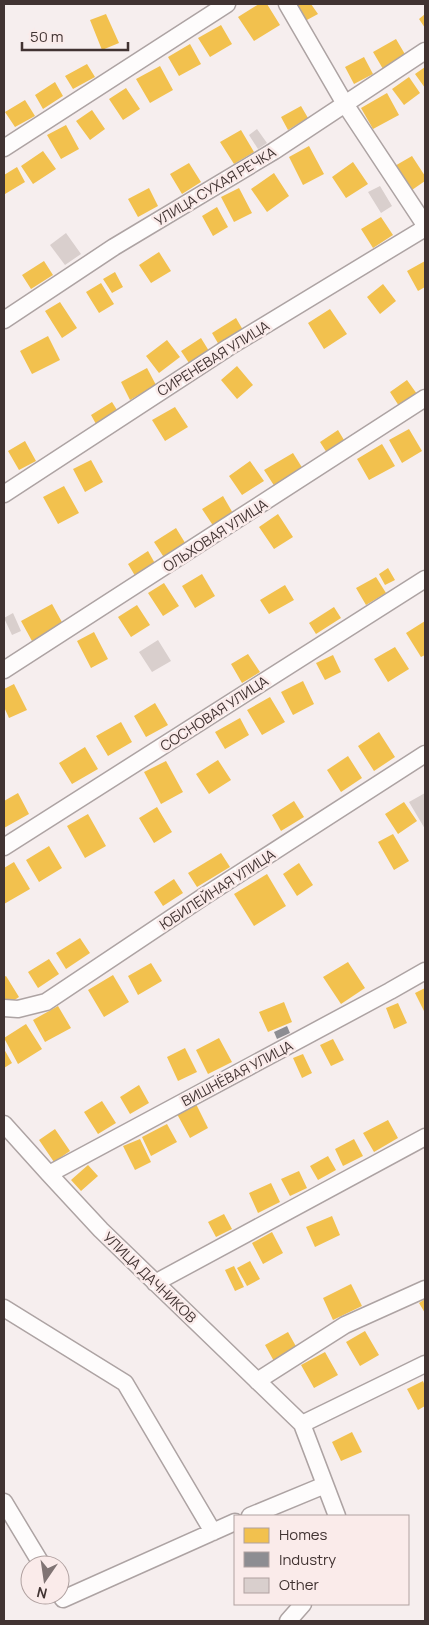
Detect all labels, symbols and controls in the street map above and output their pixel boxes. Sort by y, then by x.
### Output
scale bar [22,20,129,52]
text: 50 m [30,26,64,47]
street label: УЛИЦА СУХАЯ РЕЧКА [151,142,279,230]
street label: СИРЕНЕВАЯ УЛИЦА [153,316,273,400]
street label: ОЛЬХОВАЯ УЛИЦА [159,494,271,576]
street label: СОСНОВАЯ УЛИЦА [156,671,272,755]
street label: ЮБИЛЕЙНАЯ УЛИЦА [155,844,279,934]
street label: ВИШНЁВАЯ УЛИЦА [178,1036,296,1110]
street label: УЛИЦА ДАЧНИКОВ [99,1228,201,1327]
legend [234,1515,409,1605]
text: Homes [279,1524,328,1545]
text: Industry [279,1549,336,1570]
north arrow [20,1555,70,1605]
text: Other [279,1574,320,1595]
text: N [35,1583,49,1604]

